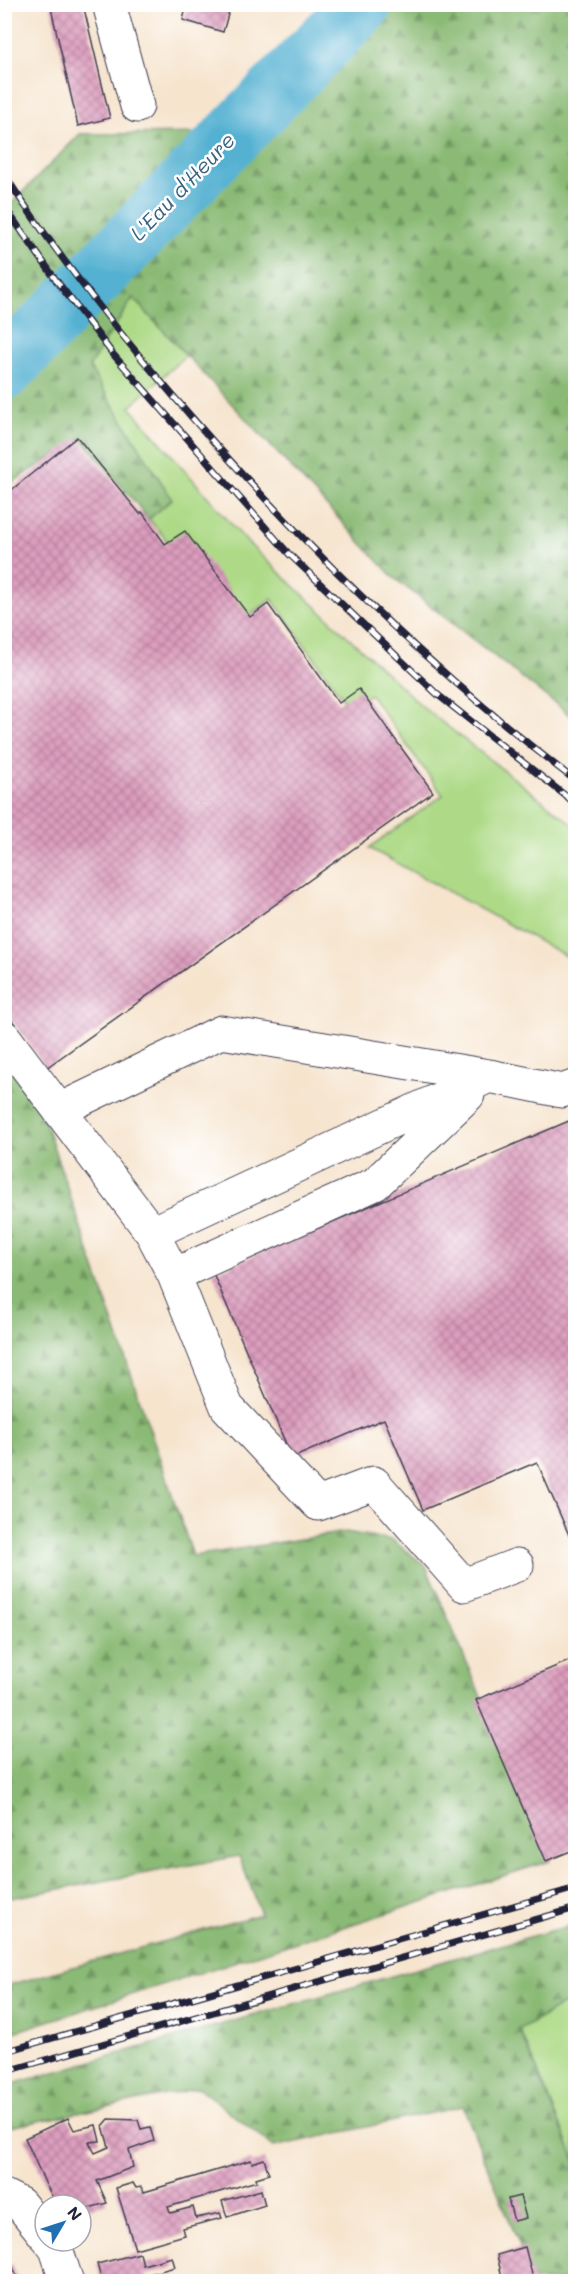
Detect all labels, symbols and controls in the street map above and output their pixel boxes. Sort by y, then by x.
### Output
water label: L'Eau d'Heure [124,126,240,246]
north arrow [33,2193,93,2253]
text: N [63,2202,87,2225]

